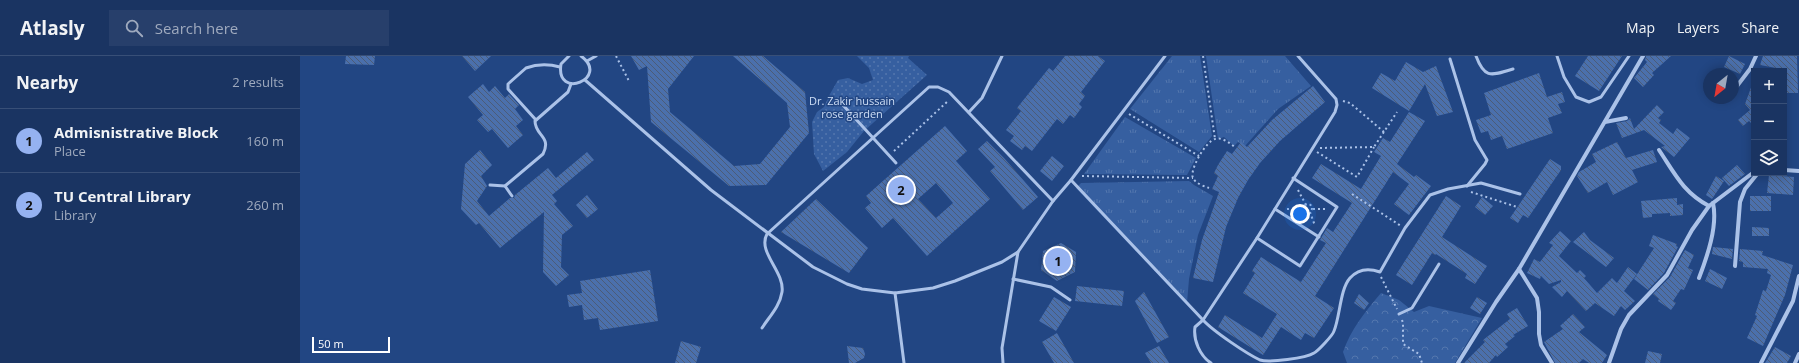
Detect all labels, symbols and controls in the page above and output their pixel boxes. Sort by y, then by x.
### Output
search box [109,10,389,46]
text: Atlasly [20,15,85,41]
icon: search [123,17,145,39]
text: Search here [155,18,238,38]
text: Map [1626,18,1655,37]
text: Layers [1677,18,1719,37]
text: Share [1741,18,1779,37]
north arrow [1703,68,1739,104]
map controls [1751,68,1787,176]
button: + [1751,68,1787,104]
text: Nearby [16,71,78,94]
text: 2 results [232,73,284,91]
park label: Dr. Zakir hussain rose garden [809,93,895,121]
button: − [1751,104,1787,140]
text: Admisnistrative Block [54,122,218,142]
text: 1 [25,132,33,150]
text: 160 m [246,132,284,150]
button: layers [1751,140,1787,176]
text: Place [54,142,86,160]
pin: 2 [888,175,914,205]
text: TU Central Library [54,186,191,206]
text: 2 [25,196,33,214]
text: 260 m [246,196,284,214]
your location [1290,204,1310,224]
text: Library [54,206,96,224]
pin: 1 [1045,246,1071,276]
scale bar [312,335,390,354]
text: 50 m [318,336,344,351]

